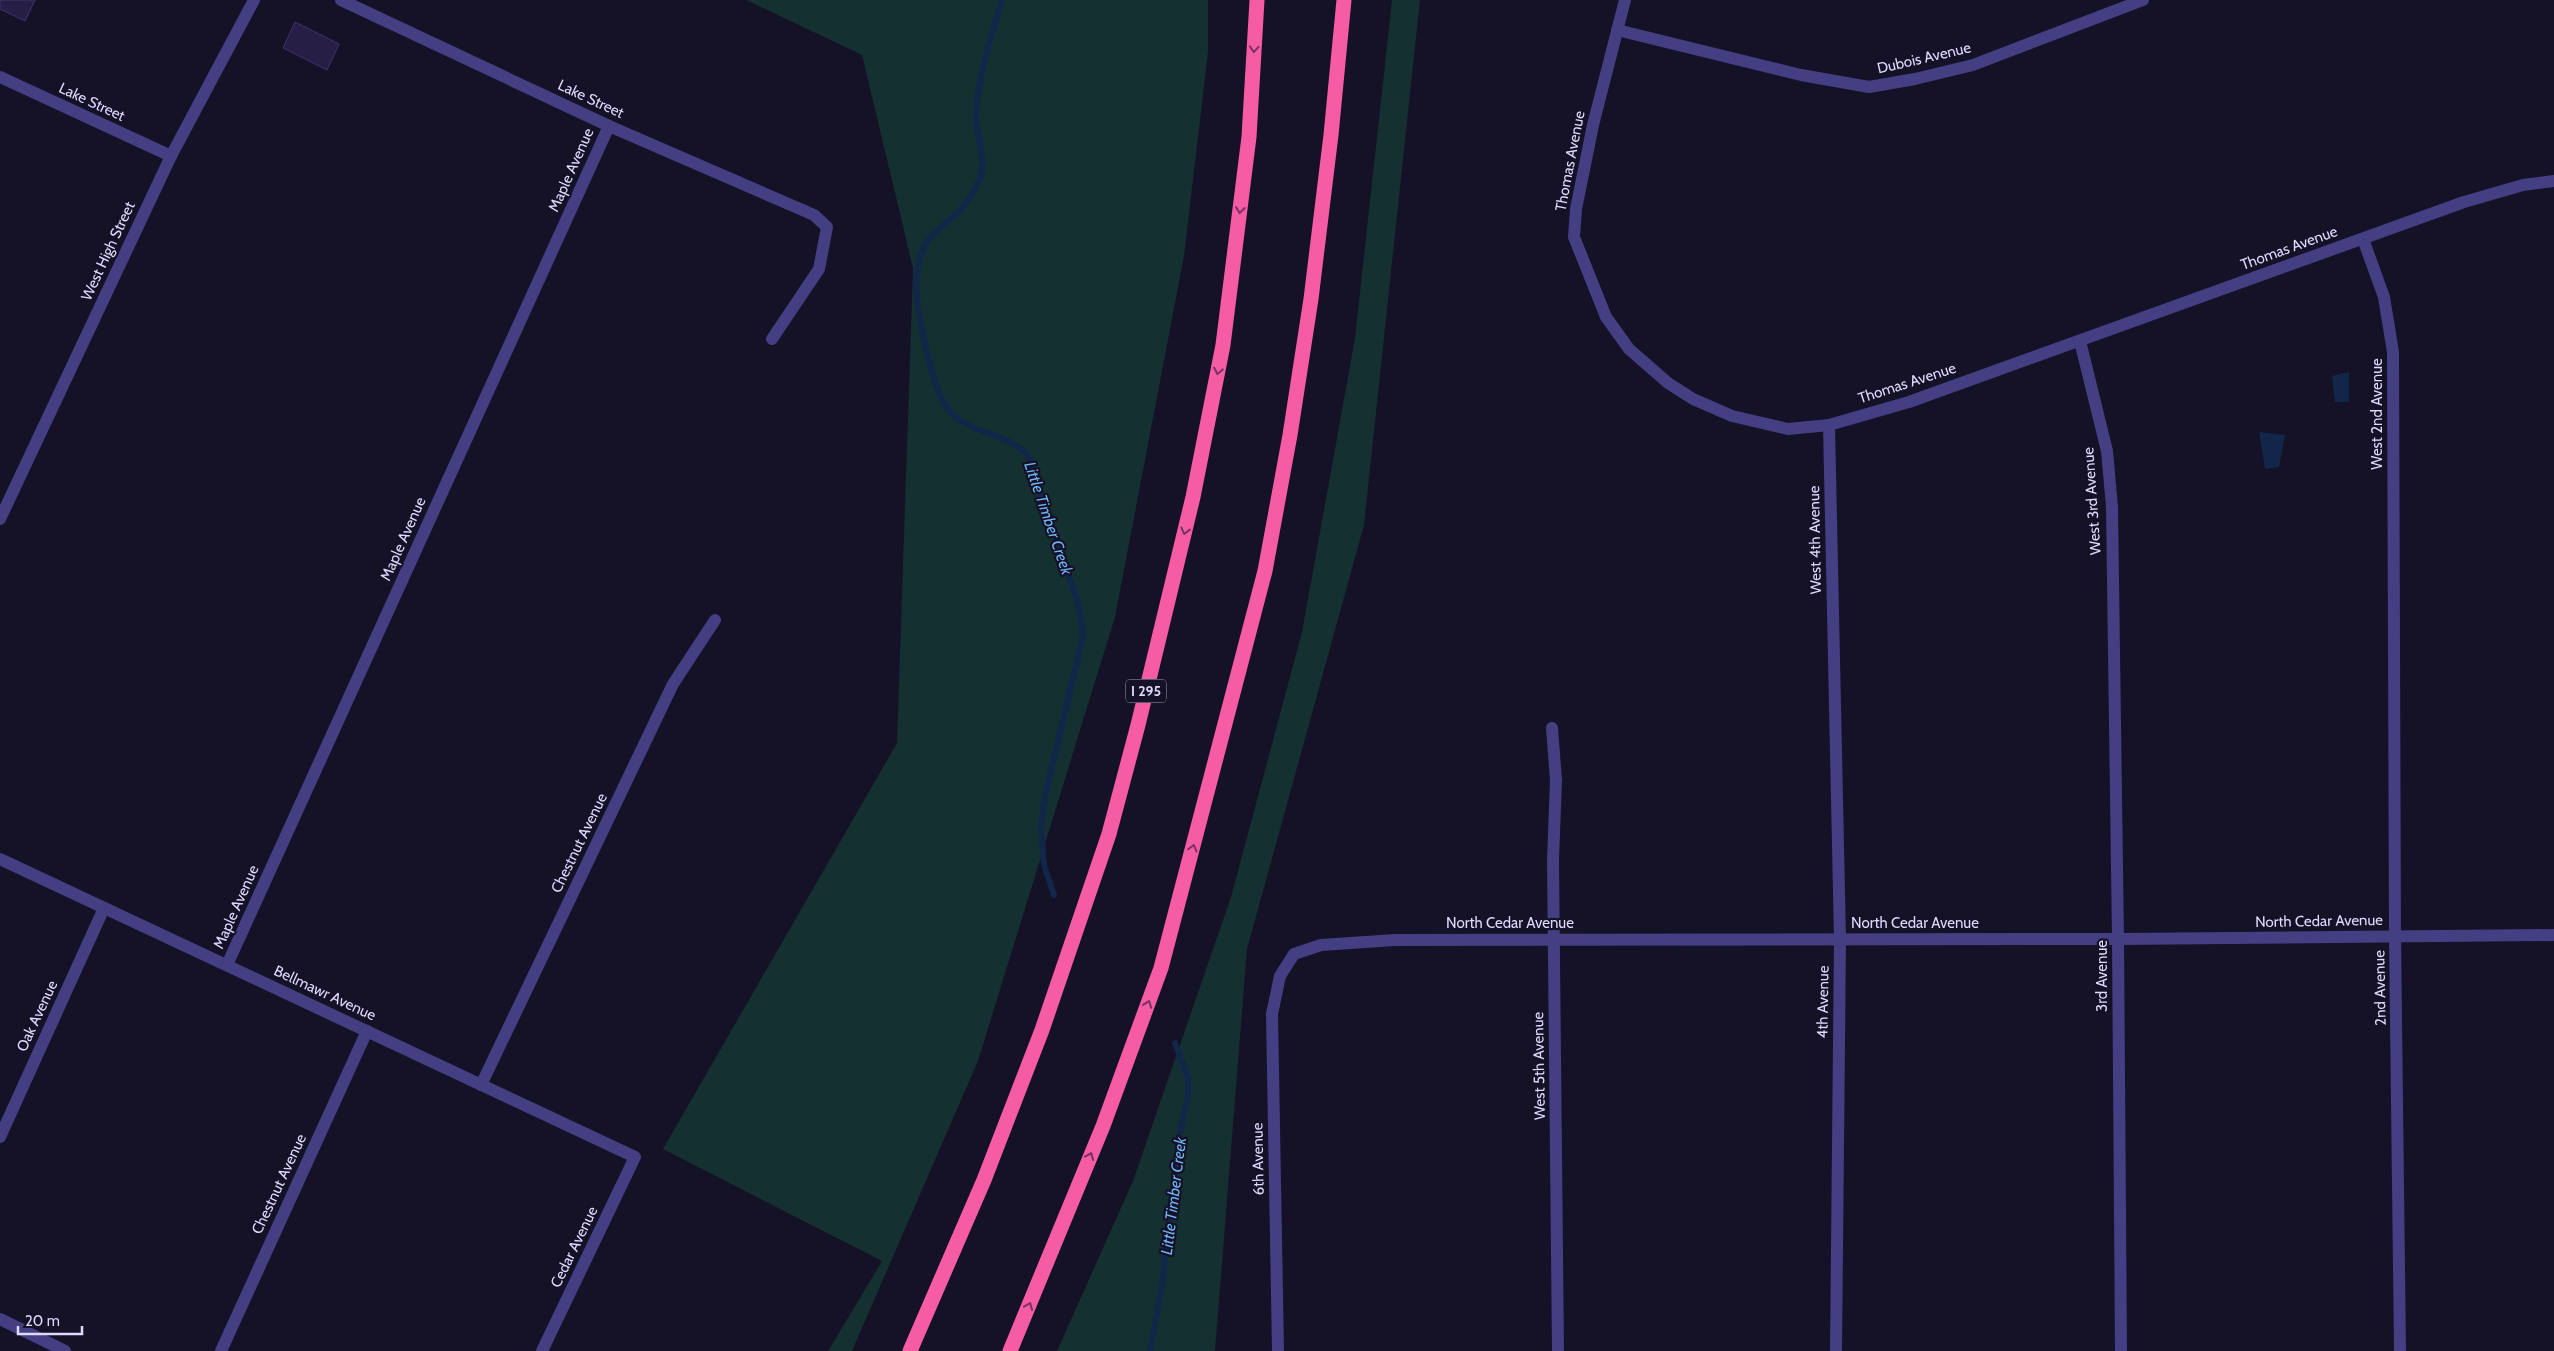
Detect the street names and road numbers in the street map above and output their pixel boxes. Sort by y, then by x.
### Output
street label: Dubois Avenue [1875,38,1973,78]
street label: Lake Street [555,76,627,122]
street label: Lake Street [56,79,128,125]
street label: Thomas Avenue [1551,109,1589,213]
street label: Maple Avenue [545,125,598,215]
street label: West High Street [77,199,139,303]
street label: Thomas Avenue [2238,222,2340,274]
street label: West 2nd Avenue [2368,358,2386,470]
street label: Thomas Avenue [1856,359,1958,407]
street label: West 3rd Avenue [2079,446,2105,555]
street label: West 4th Avenue [1805,485,1825,595]
street label: Maple Avenue [377,494,430,584]
road number: I 295 [1126,679,1166,702]
street label: Chestnut Avenue [547,790,611,896]
street label: Maple Avenue [210,862,263,952]
street label: North Cedar Avenue [2255,911,2383,931]
street label: North Cedar Avenue [1446,914,1574,932]
street label: North Cedar Avenue [1851,914,1979,932]
street label: 3rd Avenue [2093,940,2111,1012]
street label: 2nd Avenue [2370,950,2390,1026]
street label: Bellmawr Avenue [271,962,379,1025]
street label: 4th Avenue [1813,965,1833,1039]
street label: Oak Avenue [13,977,61,1054]
street label: West 5th Avenue [1529,1011,1549,1120]
street label: 6th Avenue [1248,1122,1268,1195]
street label: Chestnut Avenue [248,1131,310,1237]
street label: Cedar Avenue [547,1203,601,1290]

